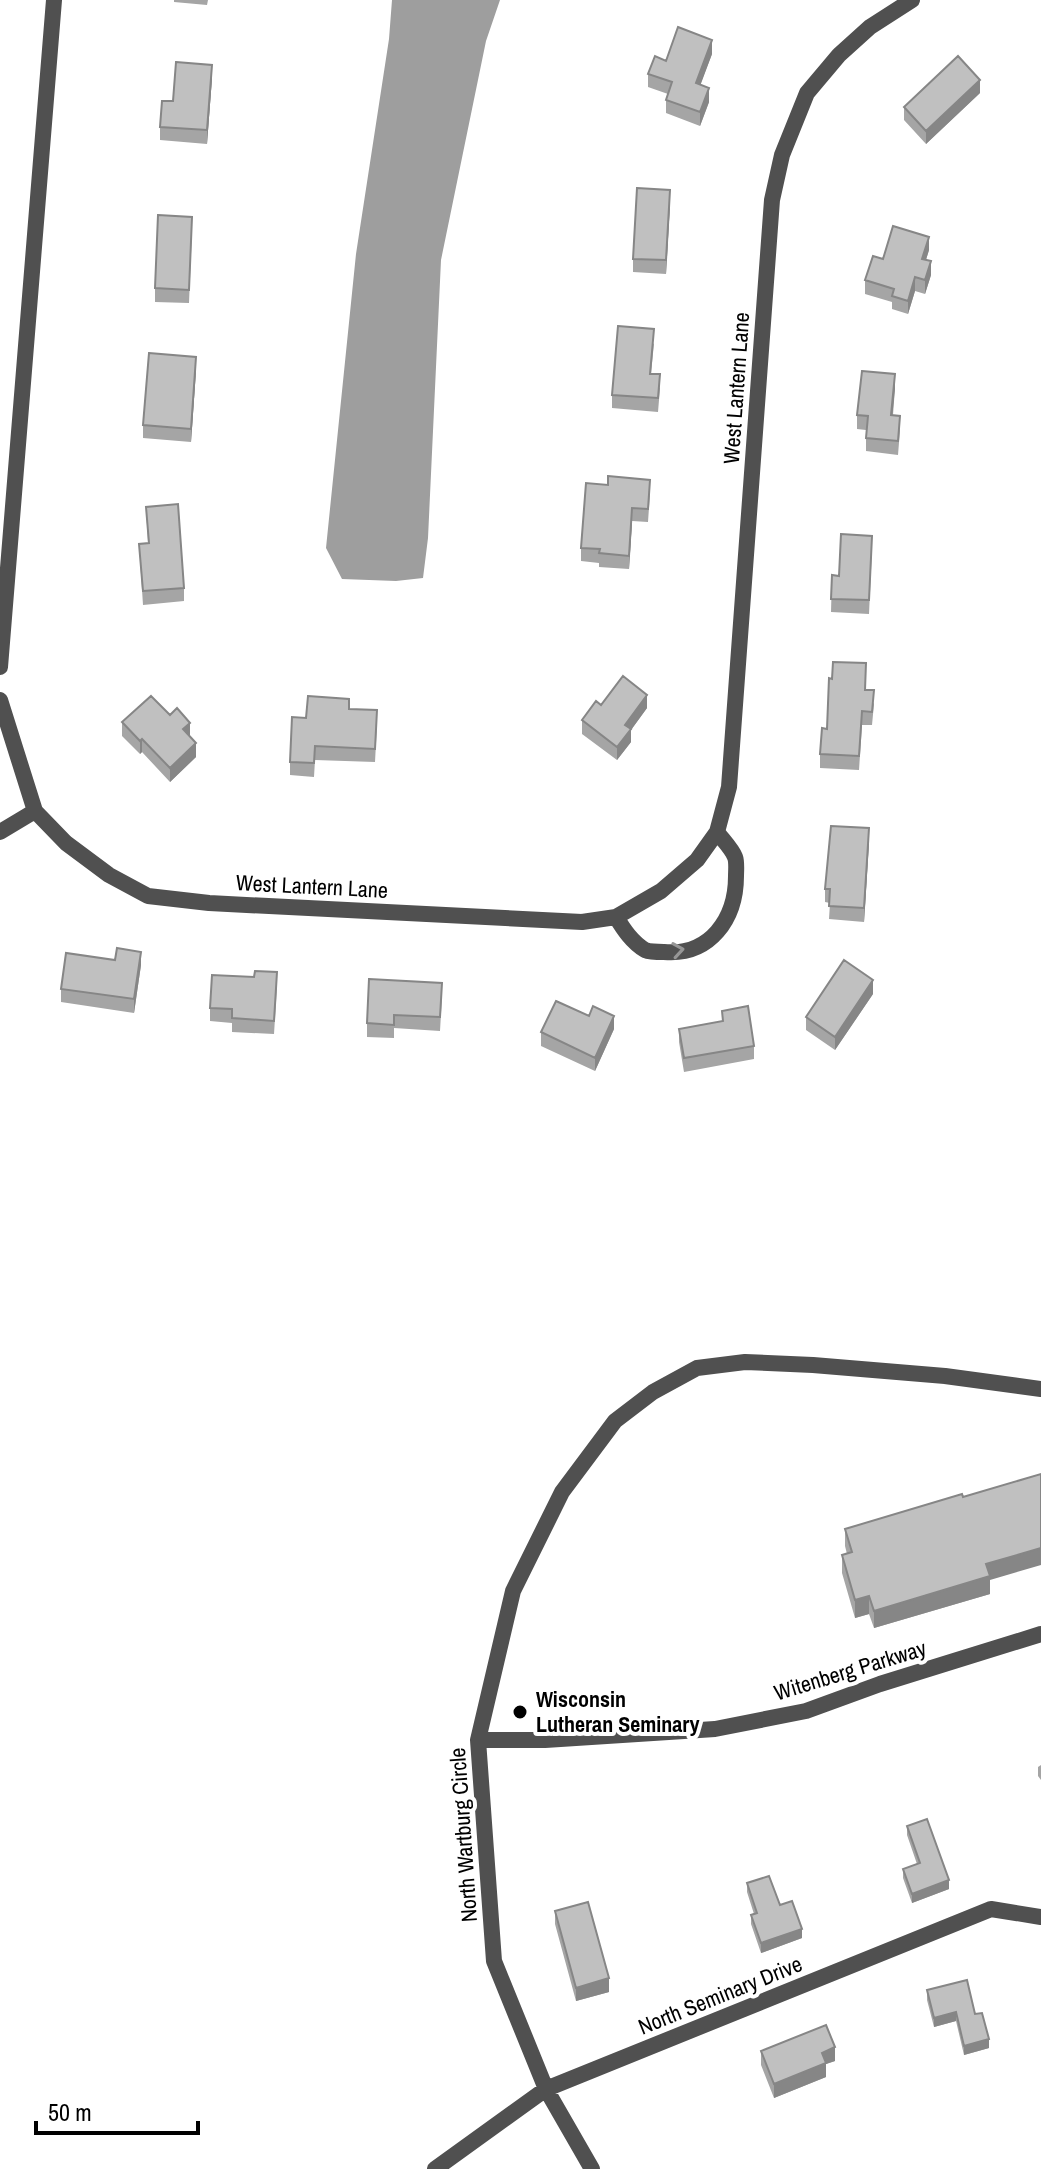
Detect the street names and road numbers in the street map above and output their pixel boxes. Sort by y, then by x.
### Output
street label: West Lantern Lane [716,311,756,465]
street label: West Lantern Lane [235,867,389,905]
street label: Witenberg Parkway [770,1633,930,1707]
street label: North Wartburg Circle [442,1747,484,1923]
street label: North Seminary Drive [634,1948,806,2042]

